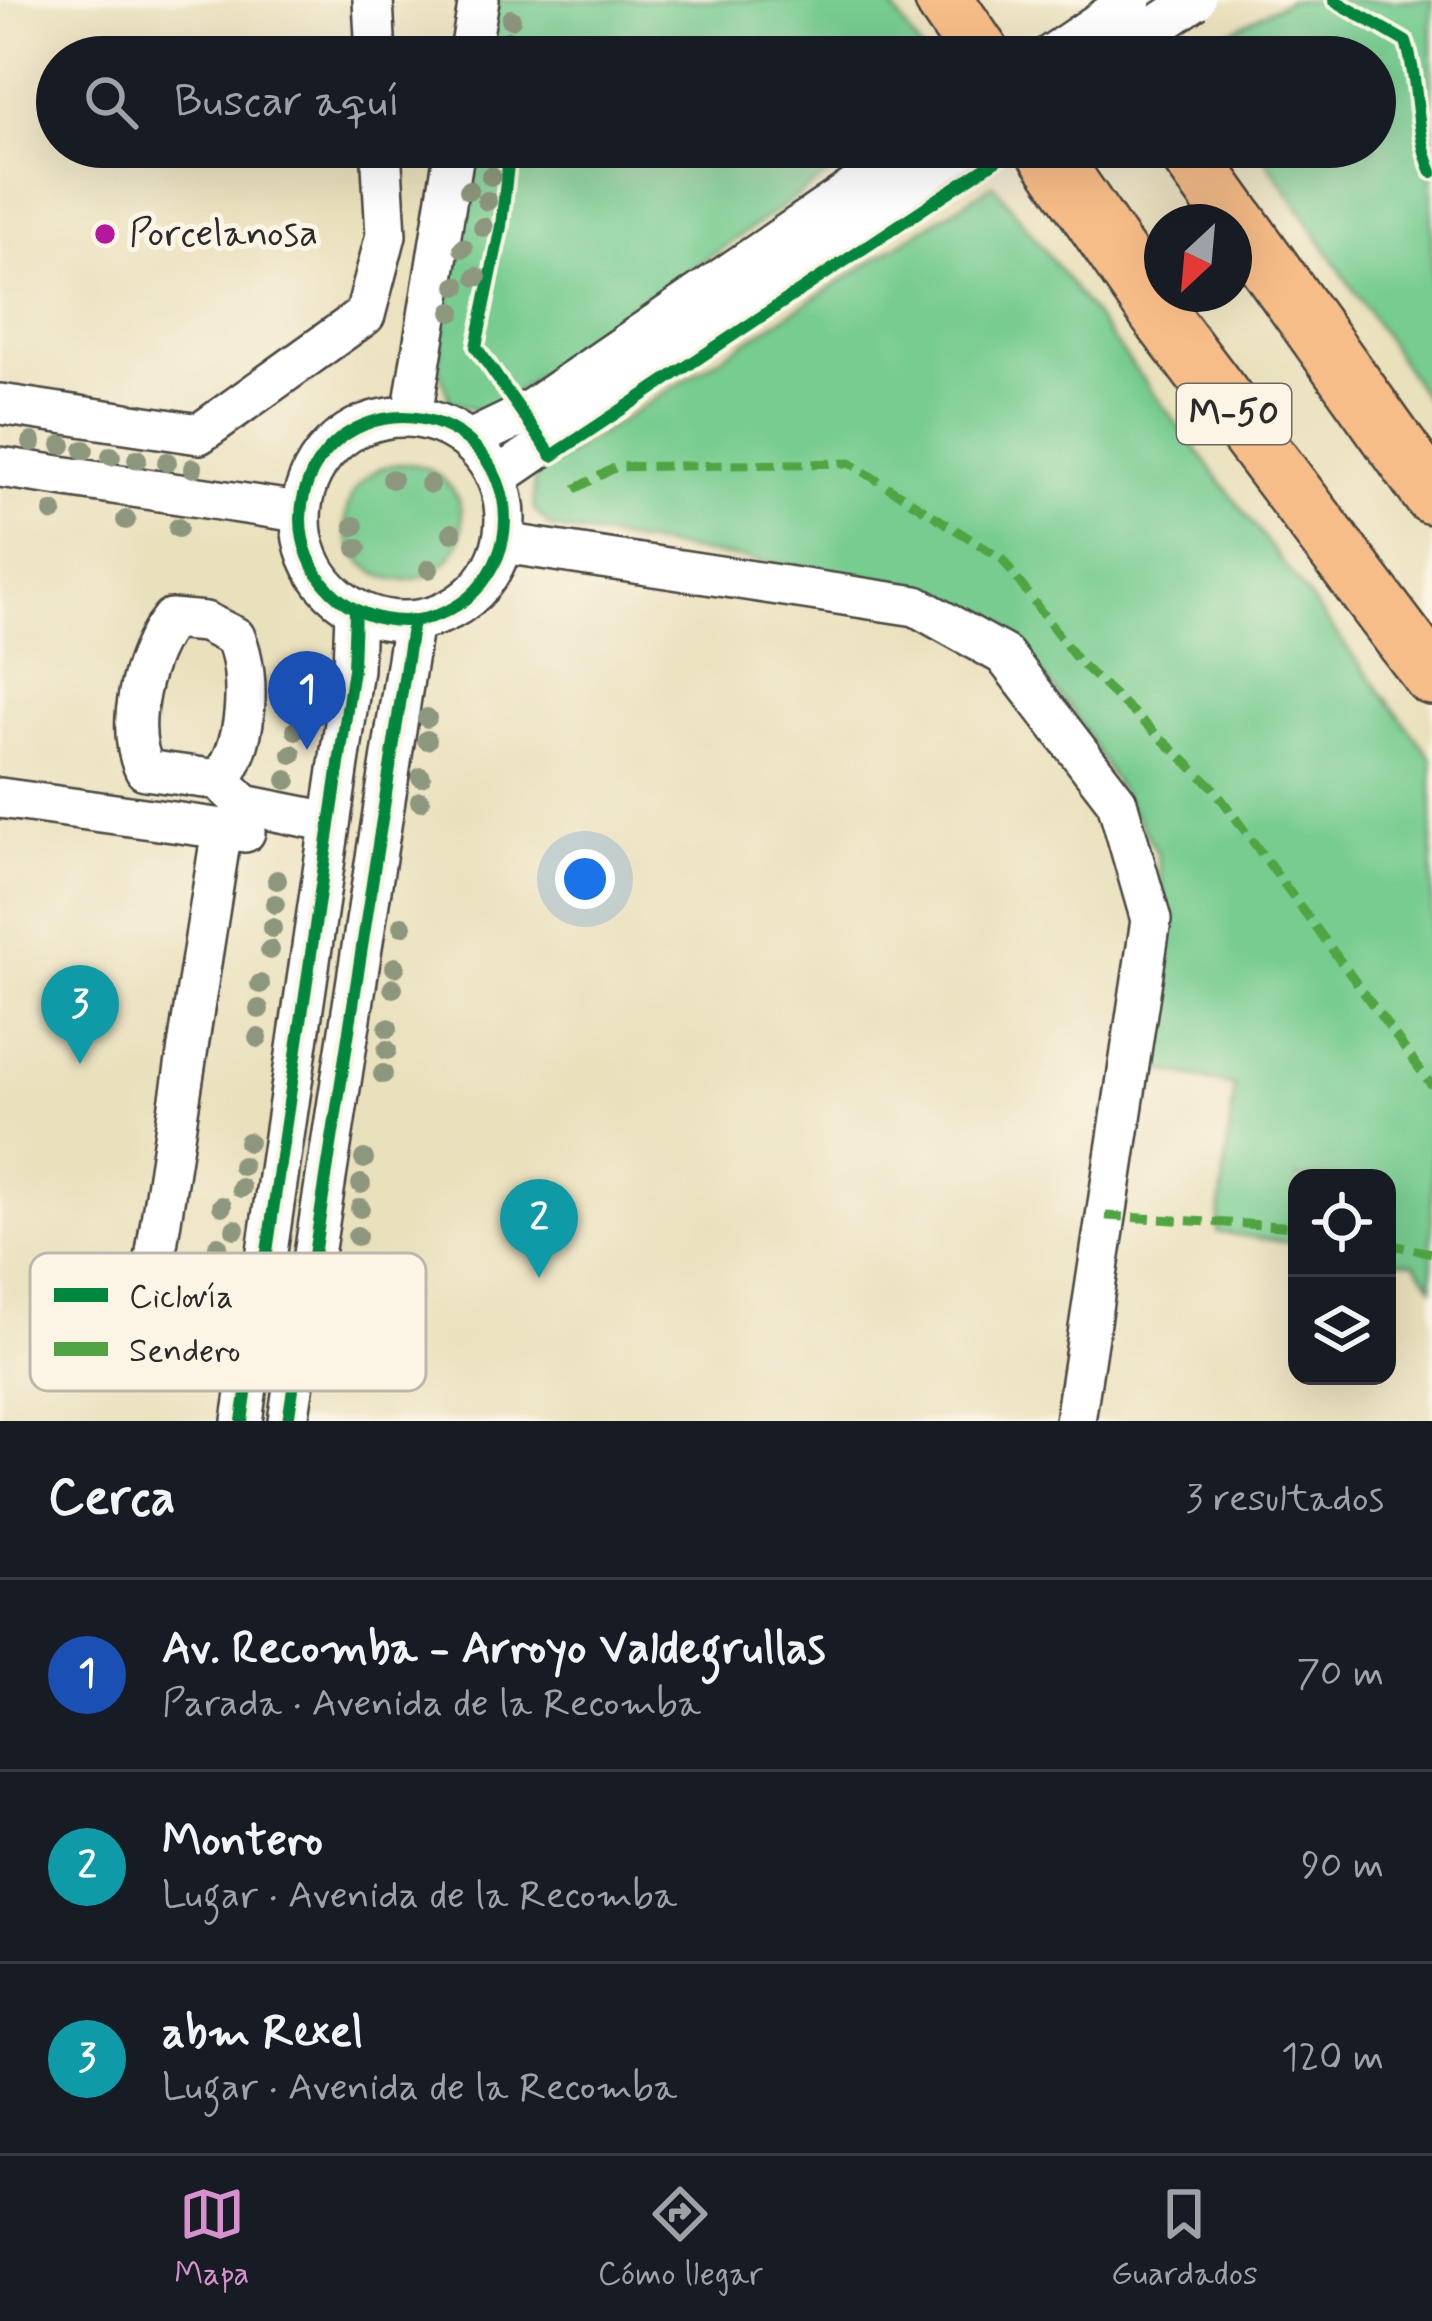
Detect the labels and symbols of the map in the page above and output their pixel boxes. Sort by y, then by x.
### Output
north arrow [1144,204,1252,312]
place label: Porcelanosa [129,209,318,260]
marker: Porcelanosa [92,221,118,247]
road number: M-50 [1177,384,1291,444]
pin: 1 [268,651,346,750]
your location [555,849,615,909]
pin: 3 [41,965,119,1064]
pin: 2 [500,1179,578,1278]
legend [30,1253,426,1391]
text: Ciclovía [129,1276,234,1320]
text: Sendero [129,1330,241,1374]

